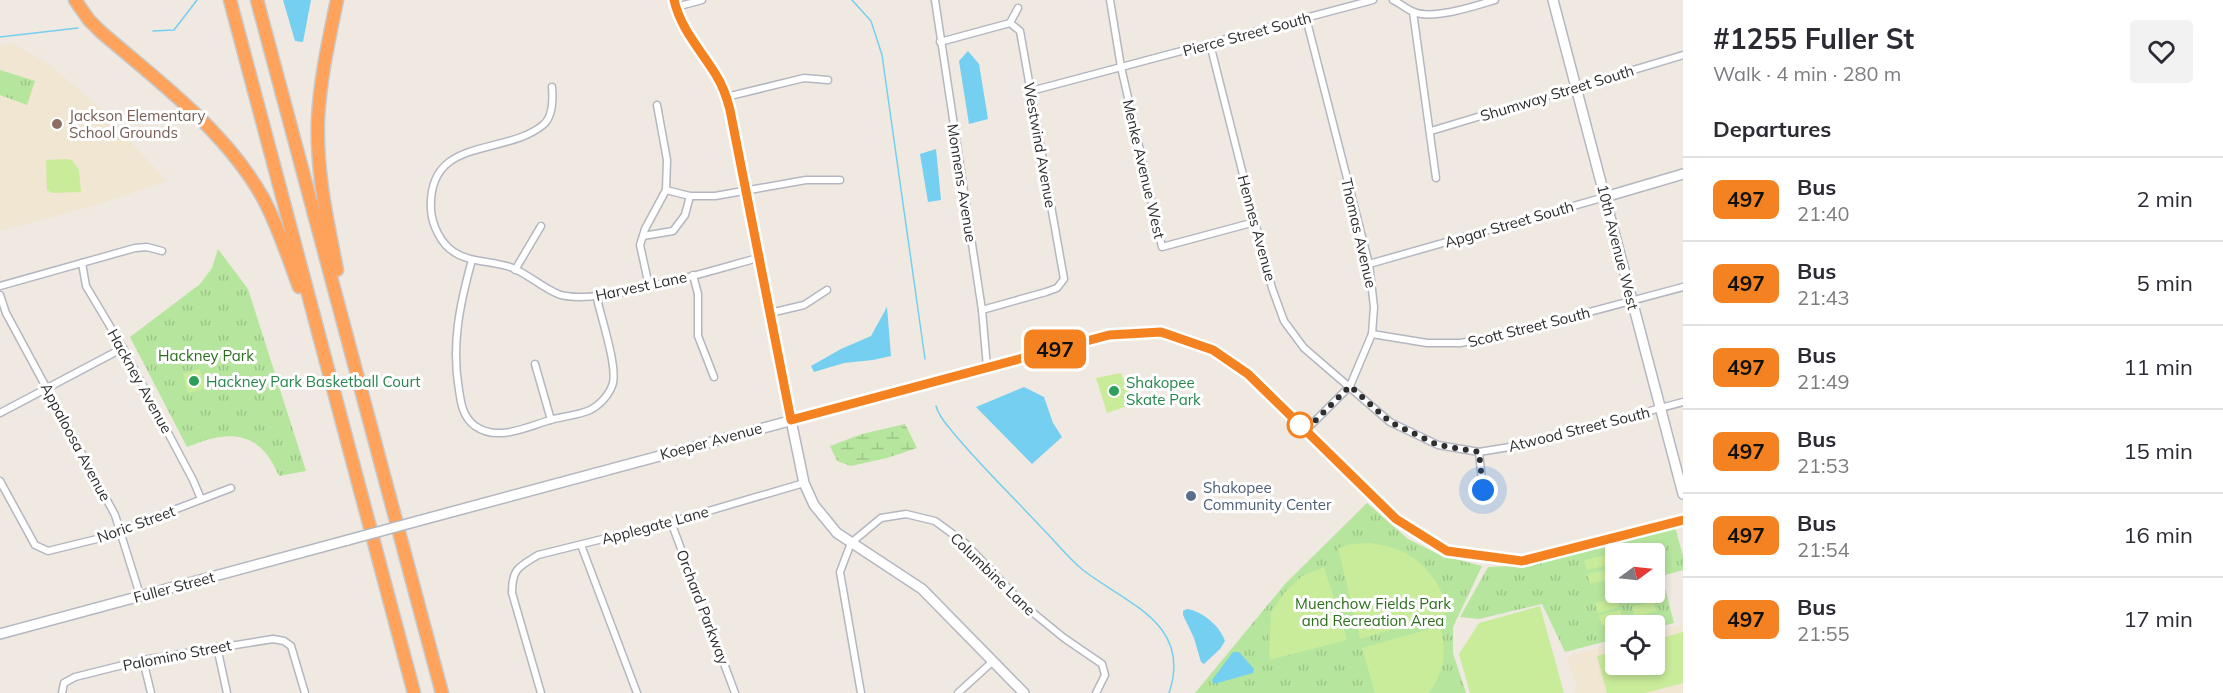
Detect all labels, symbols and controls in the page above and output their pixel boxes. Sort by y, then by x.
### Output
street label: Pierce Street South [1181,8,1313,60]
button: heart [2130,20,2193,83]
text: #1255 Fuller St [1713,21,1914,56]
street label: Shumway Street South [1478,61,1636,125]
text: Walk · 4 min · 280 m [1713,61,1901,86]
street label: Westwind Avenue [1020,81,1060,209]
street label: Menke Avenue West [1119,98,1169,240]
place label: Jackson Elementary School Grounds [69,106,205,142]
text: Departures [1713,115,1831,143]
marker: Jackson Elementary School Grounds [50,117,64,131]
street label: Monnens Avenue [943,122,981,244]
street label: Hennes Avenue [1234,173,1280,283]
text: Bus [1797,173,1836,201]
street label: Thomas Avenue [1337,176,1381,290]
street label: 10th Avenue West [1593,182,1643,312]
text: 2 min [2137,185,2193,213]
text: 497 [1727,186,1765,212]
street label: Apgar Street South [1442,196,1576,252]
text: 21:40 [1797,201,1850,226]
text: Bus [1797,257,1836,285]
street label: Harvest Lane [594,267,688,305]
text: 5 min [2137,269,2193,297]
text: 497 [1727,270,1765,296]
text: 21:43 [1797,285,1850,310]
street label: Scott Street South [1466,303,1592,351]
street label: Hackney Avenue [103,325,177,437]
line badge: 497 [1020,330,1090,368]
text: 497 [1036,336,1074,362]
text: Bus [1797,341,1836,369]
park label: Hackney Park [158,346,254,365]
text: 11 min [2123,353,2193,381]
text: 497 [1727,354,1765,380]
text: 21:49 [1797,369,1850,394]
place label: Hackney Park Basketball Court [206,372,421,391]
place label: Shakopee Skate Park [1126,373,1201,409]
marker: Hackney Park Basketball Court [187,374,201,388]
street label: Appaloosa Avenue [37,380,115,504]
marker: Shakopee Skate Park [1107,384,1121,398]
street label: Atwood Street South [1506,402,1652,456]
unlabelled marker [1287,412,1313,438]
street label: Koeper Avenue [658,418,764,464]
text: Bus [1797,425,1836,453]
text: 15 min [2123,437,2193,465]
text: 497 [1727,438,1765,464]
text: 21:53 [1797,453,1850,478]
your location [1468,475,1498,505]
place label: Shakopee Community Center [1203,478,1332,514]
marker: Shakopee Community Center [1184,489,1198,503]
street label: Noric Street [94,501,178,547]
street label: Applegate Lane [599,502,711,548]
text: Bus [1797,509,1836,537]
text: 16 min [2123,521,2193,549]
text: 497 [1727,522,1765,548]
street label: Columbine Lane [946,529,1040,619]
text: 21:54 [1797,537,1850,562]
north arrow [1605,543,1665,603]
map controls [1605,543,1665,675]
street label: Orchard Parkway [672,547,734,667]
street label: Fuller Street [131,567,217,607]
text: Bus [1797,593,1836,621]
park label: Muenchow Fields Park and Recreation Area [1295,594,1451,630]
text: 17 min [2123,605,2193,633]
text: 497 [1727,606,1765,632]
button: locate [1605,615,1665,675]
text: 21:55 [1797,621,1850,646]
street label: Palomino Street [121,635,233,675]

